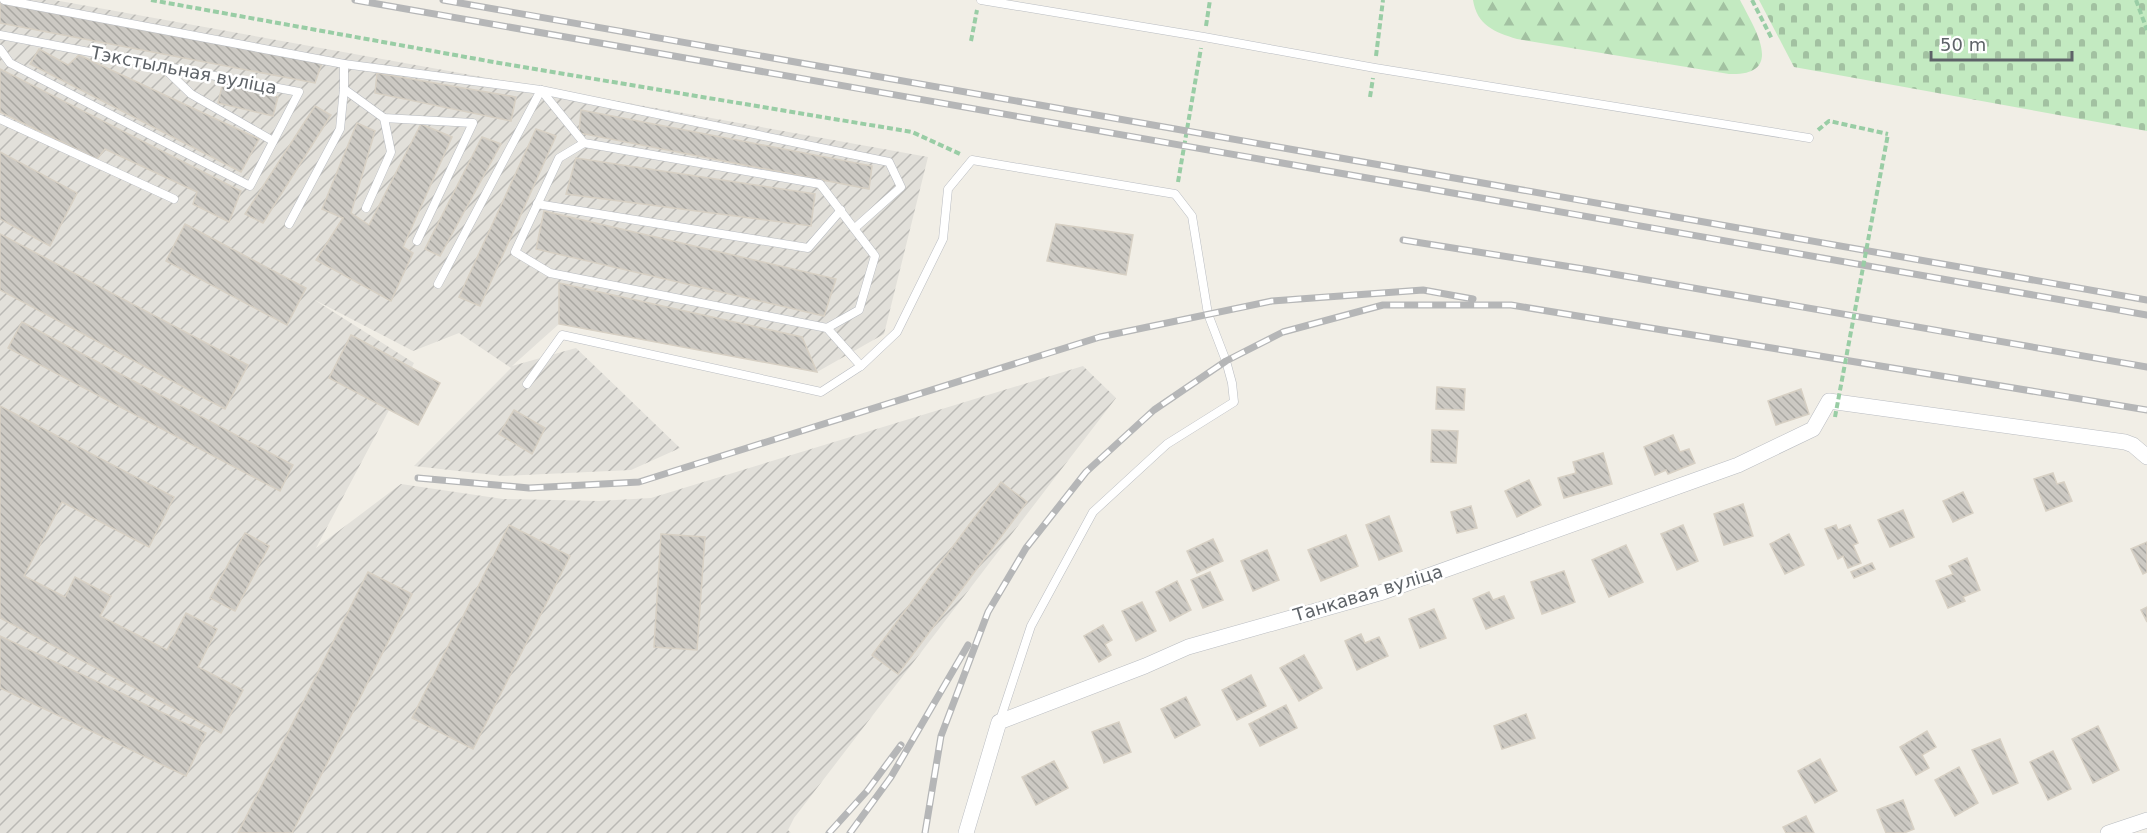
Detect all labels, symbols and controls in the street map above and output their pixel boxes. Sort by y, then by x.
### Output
scale bar [1931,24,2072,62]
text: 50 m [1940,34,1986,55]
street label: Тэкстыльная вуліца [88,41,279,98]
street label: Танкавая вуліца [1290,560,1445,626]

